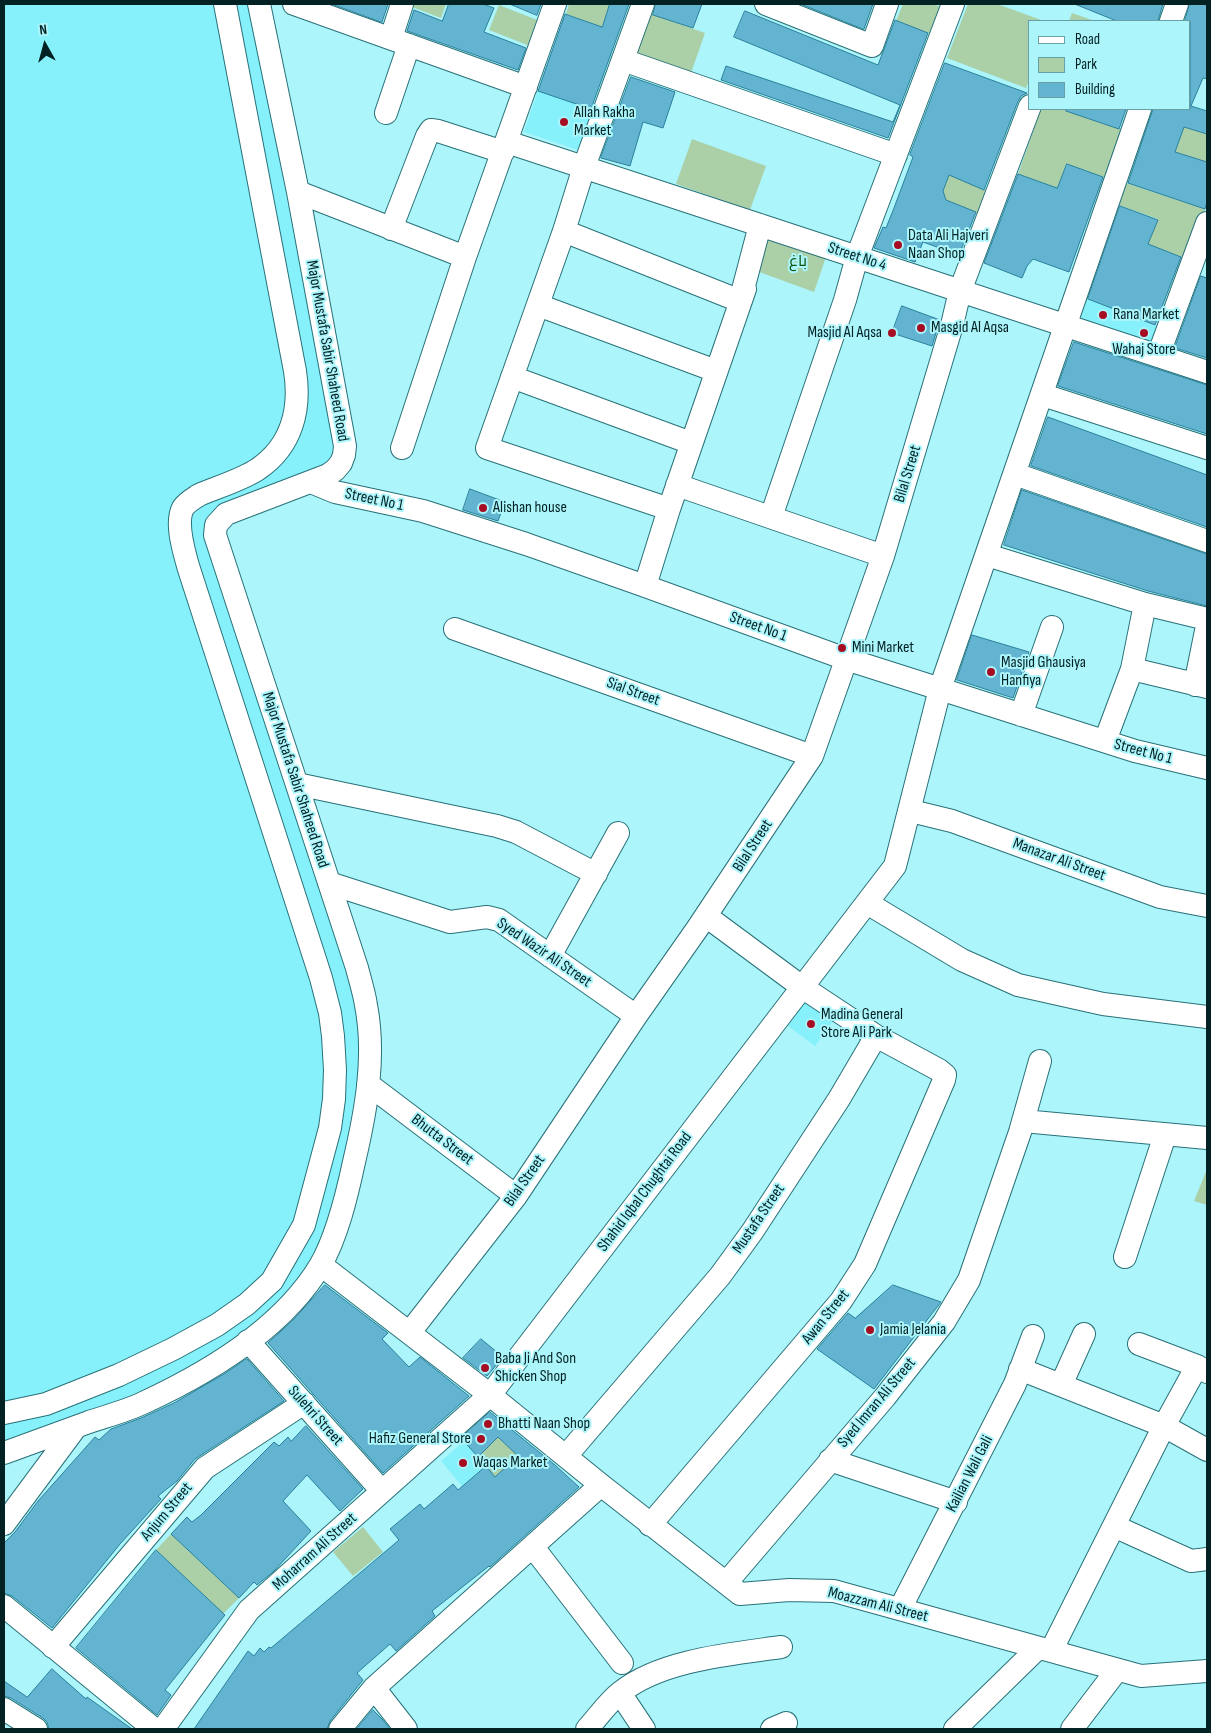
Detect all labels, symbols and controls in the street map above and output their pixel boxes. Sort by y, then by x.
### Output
north arrow [20,20,70,70]
legend [1028,20,1191,110]
text: N [38,21,48,39]
text: Road [1075,30,1100,49]
text: Park [1075,55,1097,74]
text: Building [1075,80,1115,99]
place label: Allah Rakha Market [574,103,635,141]
marker: Allah Rakha Market [558,116,570,128]
place label: Data Ali Hajveri Naan Shop [908,226,989,264]
street label: Street No 4 [825,239,889,275]
marker: Data Ali Hajveri Naan Shop [892,239,904,251]
park label: باغ [789,252,807,272]
street label: Major Mustafa Sabir Shaheed Road [302,259,352,443]
place label: Rana Market [1113,305,1179,325]
marker: Rana Market [1097,309,1109,321]
place label: Masgid Al Aqsa [931,318,1009,338]
marker: Masgid Al Aqsa [915,322,927,334]
place label: Masjid Al Aqsa [807,323,882,343]
marker: Masjid Al Aqsa [886,327,898,339]
marker: Wahaj Store [1138,327,1150,339]
place label: Wahaj Store [1112,340,1176,360]
street label: Bilal Street [890,443,926,505]
street label: Street No 1 [343,484,405,516]
place label: Alishan house [493,498,567,518]
marker: Alishan house [477,502,489,514]
street label: Street No 1 [727,608,789,646]
place label: Mini Market [852,638,914,658]
marker: Mini Market [836,642,848,654]
place label: Masjid Ghausiya Hanfiya [1001,653,1086,691]
marker: Masjid Ghausiya Hanfiya [985,666,997,678]
street label: Sial Street [604,674,662,710]
street label: Major Mustafa Sabir Shaheed Road [258,690,332,870]
street label: Street No 1 [1112,735,1174,769]
street label: Bilal Street [729,816,777,876]
street label: Manazar Ali Street [1010,834,1108,886]
street label: Syed Wazir Ali Street [493,914,595,992]
place label: Madina General Store Ali Park [821,1005,903,1043]
marker: Madina General Store Ali Park [805,1018,817,1030]
street label: Bhutta Street [407,1110,477,1170]
street label: Shahid Iqbal Chughtai Road [594,1128,696,1256]
street label: Bilal Street [500,1152,550,1210]
street label: Mustafa Street [729,1181,789,1257]
street label: Awan Street [798,1286,854,1348]
place label: Jamia Jelania [880,1320,946,1340]
marker: Jamia Jelania [864,1324,876,1336]
place label: Baba Ji And Son Shicken Shop [495,1349,576,1387]
street label: Syed Imran Ali Street [834,1354,920,1452]
marker: Baba Ji And Son Shicken Shop [479,1362,491,1374]
street label: Sulehri Street [283,1382,347,1450]
place label: Bhatti Naan Shop [498,1414,590,1434]
marker: Bhatti Naan Shop [482,1418,494,1430]
place label: Hafiz General Store [369,1429,471,1449]
street label: Kailian Wali Gali [943,1432,997,1516]
marker: Hafiz General Store [475,1433,487,1445]
place label: Waqas Market [473,1453,548,1473]
marker: Waqas Market [457,1457,469,1469]
street label: Anjum Street [137,1479,197,1545]
street label: Moharram Ali Street [269,1509,361,1595]
street label: Moazzam Ali Street [826,1583,930,1627]

